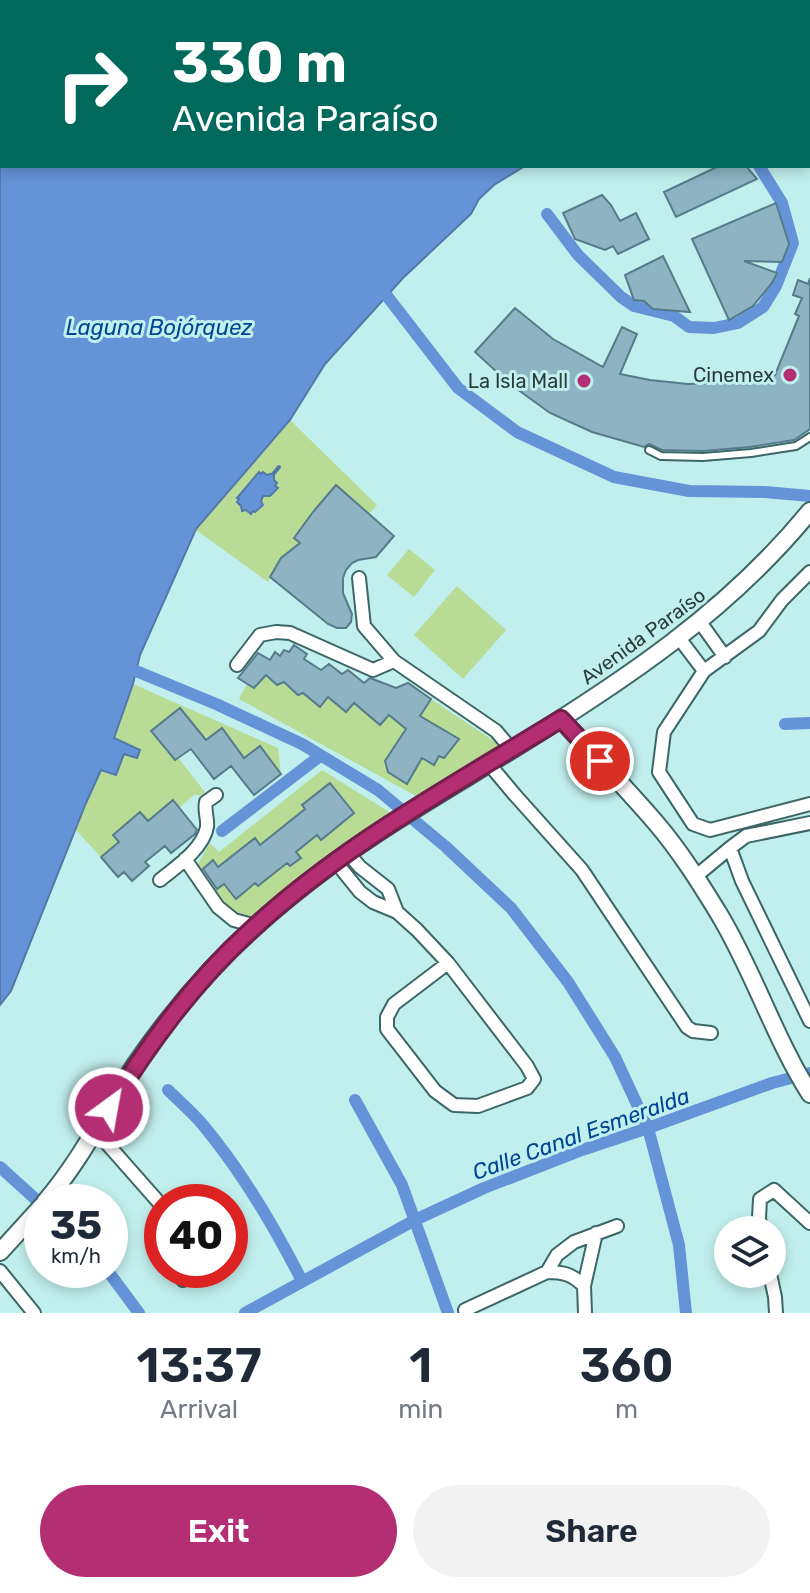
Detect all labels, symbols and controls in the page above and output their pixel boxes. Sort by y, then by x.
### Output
text: 330 m [172,30,347,96]
icon: right [40,32,144,136]
text: Avenida Paraíso [172,97,439,140]
water label: Laguna Bojórquez [66,314,252,341]
place label: Cinemex [693,363,774,387]
marker: Cinemex [781,366,799,384]
place label: La Isla Mall [468,369,568,393]
marker: La Isla Mall [575,372,593,390]
street label: Avenida Paraíso [576,583,710,689]
pin [566,727,634,795]
icon: arrive [578,739,622,783]
position arrow [67,1066,151,1150]
water label: Calle Canal Esmeralda [468,1082,694,1186]
speed limit sign: 40 [144,1184,248,1288]
text: 35 [50,1202,102,1249]
map controls [714,1216,786,1288]
button: layers [714,1216,786,1288]
text: km/h [51,1244,101,1268]
text: 13:37 [137,1337,262,1394]
text: 1 [409,1337,432,1394]
text: 360 [580,1337,673,1394]
text: Arrival [160,1394,238,1425]
text: min [398,1394,443,1425]
text: m [615,1394,638,1425]
button: Exit [40,1485,397,1577]
button: Share [413,1485,770,1577]

